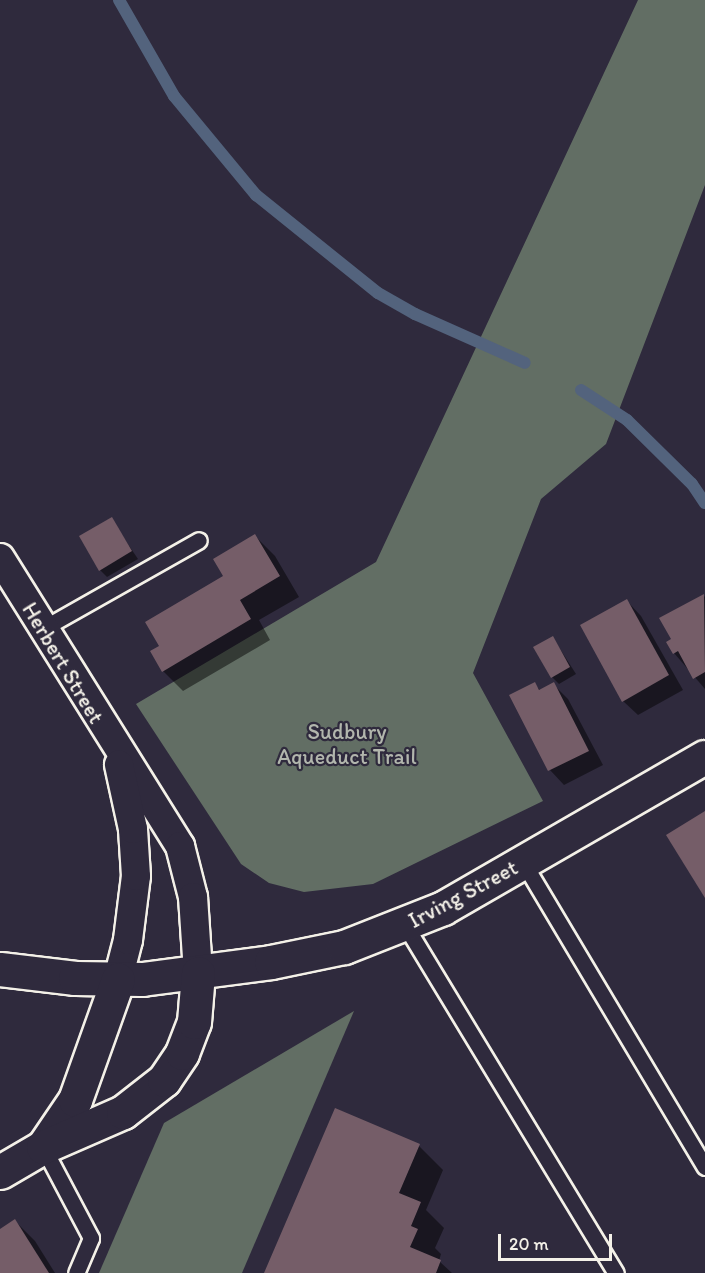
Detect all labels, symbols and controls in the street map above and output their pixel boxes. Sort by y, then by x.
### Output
street label: Herbert Street [17,598,109,728]
park label: Sudbury Aqueduct Trail [278,718,416,770]
street label: Irving Street [404,854,522,934]
scale bar [501,1222,615,1260]
text: 20 m [509,1233,549,1255]

